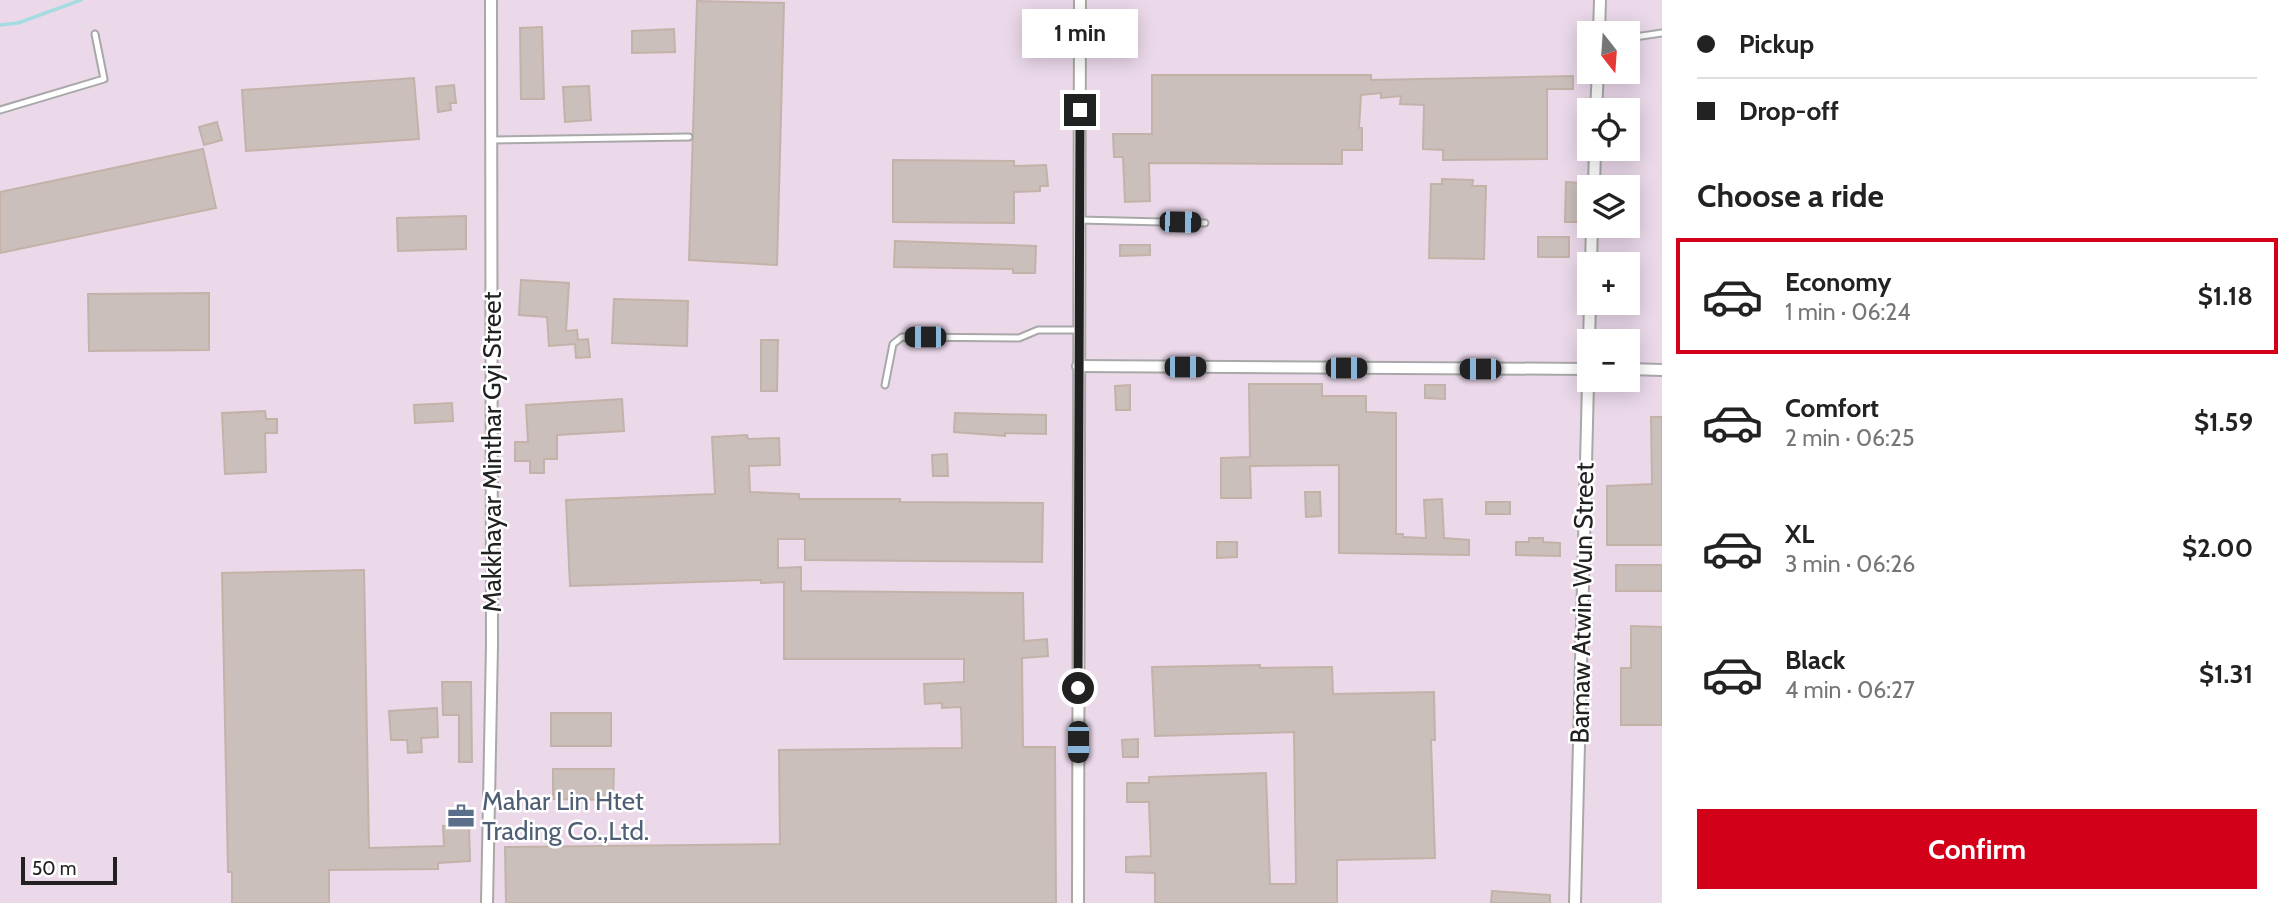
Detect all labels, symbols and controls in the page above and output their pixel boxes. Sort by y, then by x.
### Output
callout: 1 min [1022,8,1138,57]
text: 1 min [1054,19,1106,47]
north arrow [1577,21,1640,84]
map controls [1577,21,1640,392]
text: Pickup [1739,28,1814,60]
route end [1064,94,1096,126]
text: Drop-off [1739,95,1839,127]
button: locate [1577,98,1640,161]
button: layers [1577,175,1640,238]
text: Choose a ride [1697,176,1884,215]
car [1159,211,1202,233]
button: + [1577,252,1640,315]
icon: car [1701,265,1764,328]
text: Economy [1785,266,1891,298]
text: $1.18 [2198,280,2253,312]
street label: Makkhayar Minthar Gyi Street [476,291,508,612]
text: 1 min · 06:24 [1785,298,1911,326]
car [905,327,947,348]
button: − [1577,329,1640,392]
car [1165,357,1207,378]
car [1326,358,1368,379]
car [1460,359,1502,380]
icon: car [1701,391,1764,454]
text: Comfort [1785,392,1879,424]
text: $1.59 [2194,406,2253,438]
text: 2 min · 06:25 [1785,424,1914,452]
street label: Bamaw Atwin Wun Street [1564,462,1600,744]
icon: car [1701,517,1764,580]
text: XL [1785,518,1814,550]
text: $2.00 [2182,532,2253,564]
text: 3 min · 06:26 [1785,550,1915,578]
icon: car [1701,643,1764,706]
text: Black [1785,644,1845,676]
text: $1.31 [2199,658,2253,690]
route start [1062,672,1094,704]
text: 4 min · 06:27 [1785,676,1915,704]
car [1068,721,1089,763]
place label: Mahar Lin Htet Trading Co.,Ltd. [482,785,649,847]
office icon: Mahar Lin Htet Trading Co.,Ltd. [446,801,476,831]
button: Confirm [1697,809,2257,889]
scale bar [21,854,117,886]
text: 50 m [32,857,76,880]

